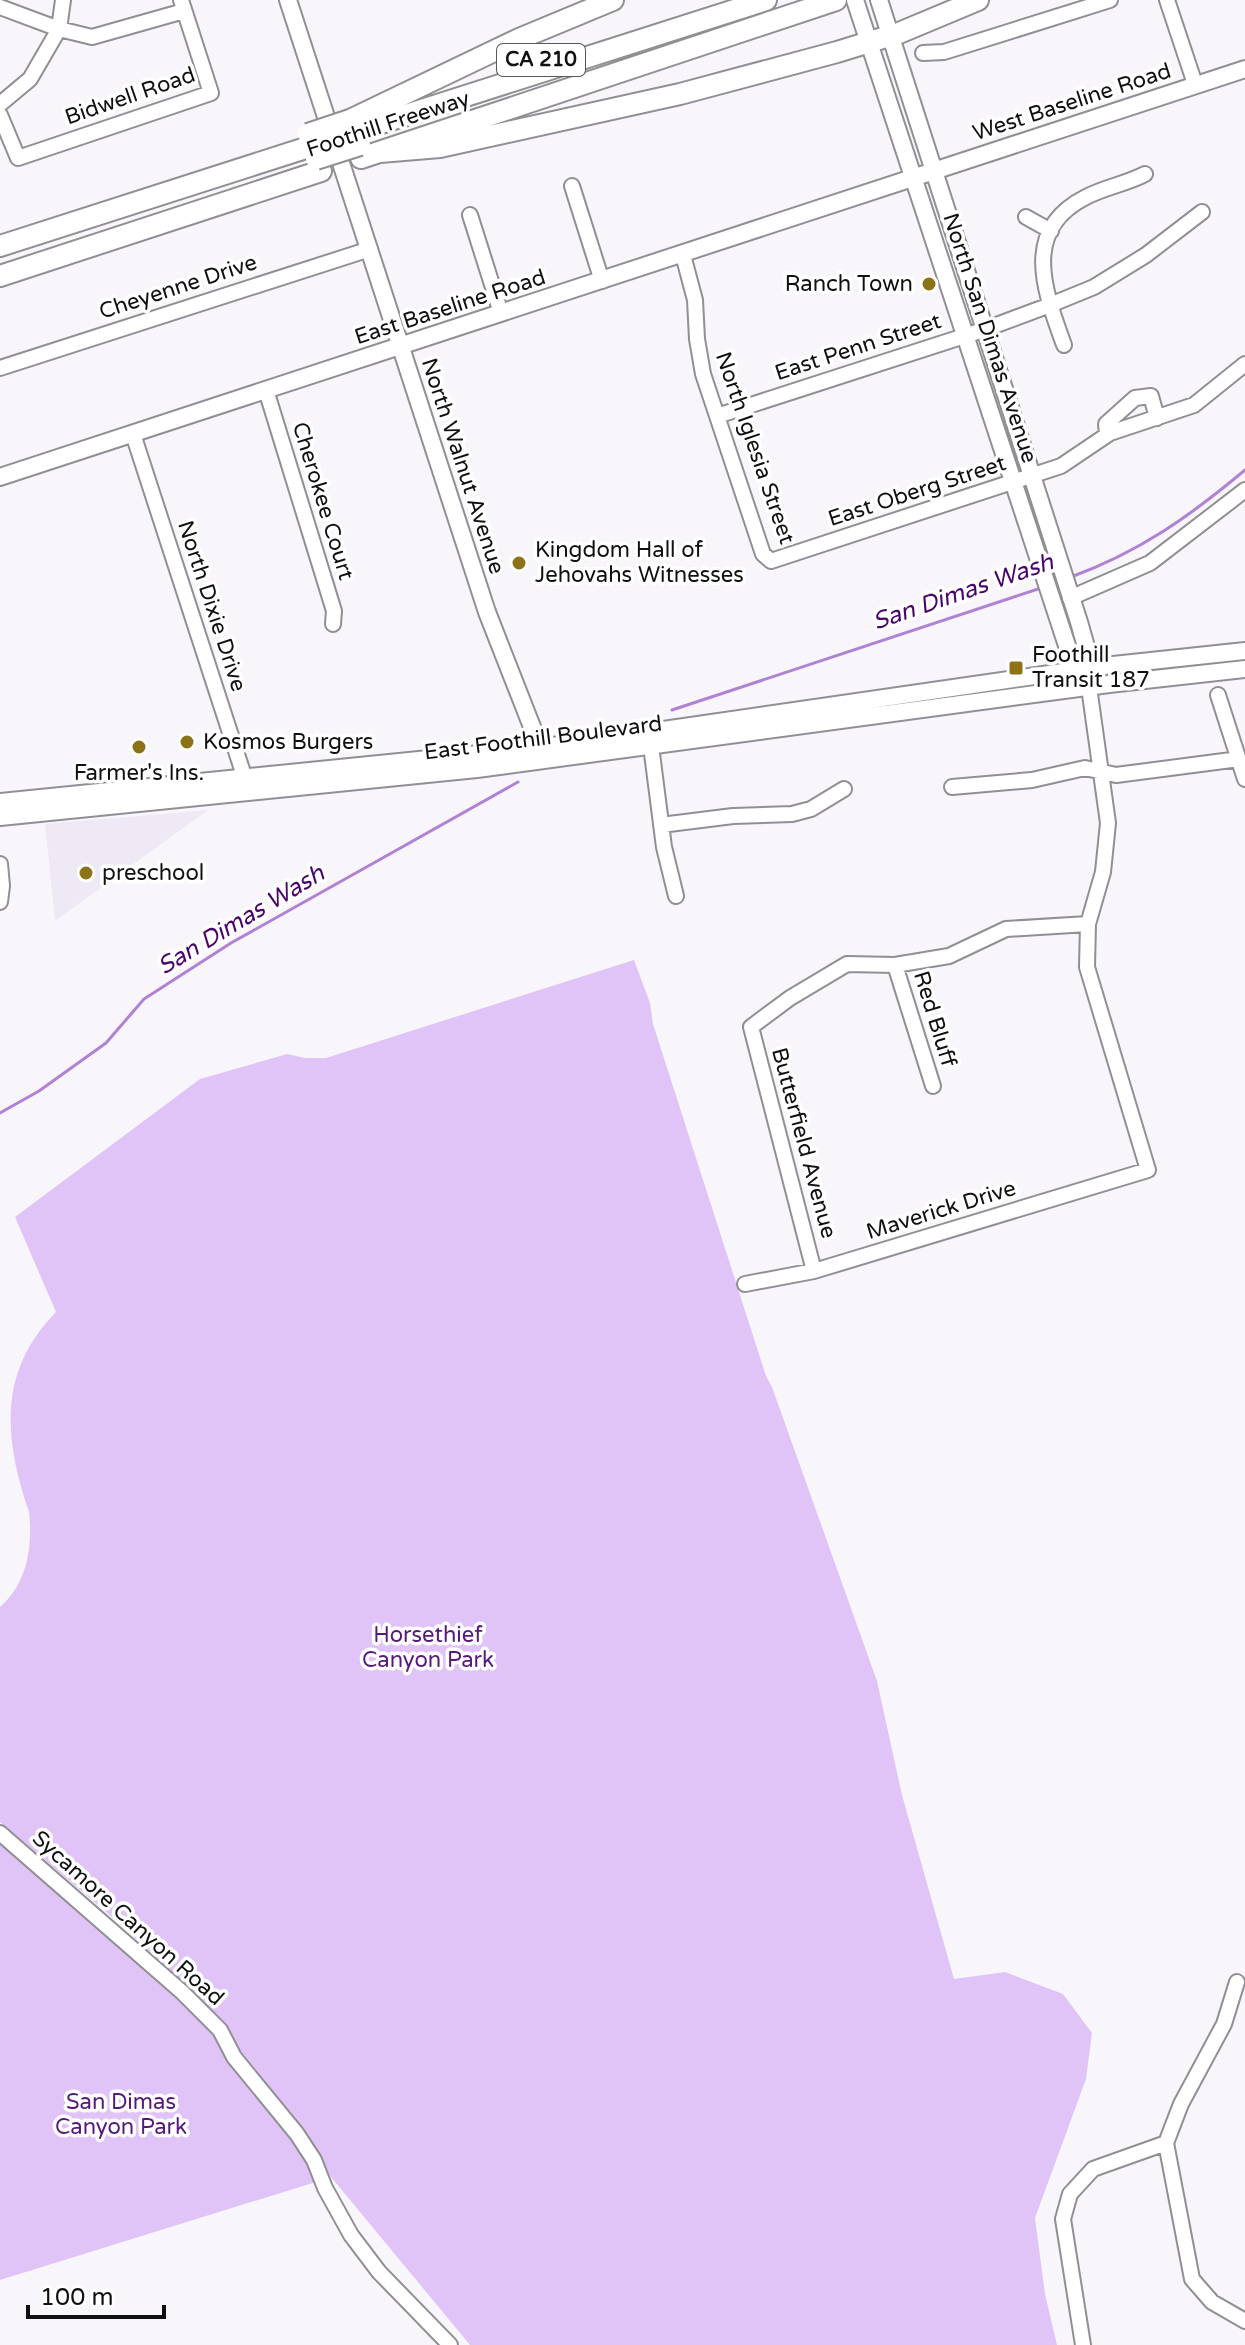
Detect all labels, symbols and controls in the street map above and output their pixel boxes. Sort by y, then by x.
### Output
road number: CA 210 [497,44,585,76]
street label: West Baseline Road [970,58,1174,146]
street label: Bidwell Road [61,62,199,130]
street label: Foothill Freeway [303,85,473,163]
street label: North San Dimas Avenue [937,210,1043,466]
street label: Cheyenne Drive [96,249,260,325]
street label: East Baseline Road [351,264,549,350]
place label: Ranch Town [785,271,913,297]
marker: Ranch Town [920,275,938,293]
street label: East Penn Street [772,308,944,386]
street label: North Iglesia Street [710,349,800,547]
street label: North Walnut Avenue [416,355,510,577]
street label: Cherokee Court [287,419,359,583]
street label: East Oberg Street [825,450,1009,532]
street label: North Dixie Drive [172,517,252,695]
place label: Kingdom Hall of Jehovahs Witnesses [535,537,744,588]
water label: San Dimas Wash [869,547,1058,636]
marker: Kingdom Hall of Jehovahs Witnesses [510,554,528,572]
place label: Foothill Transit 187 [1032,642,1150,693]
marker: Foothill Transit 187 [1007,659,1025,677]
street label: East Foothill Boulevard [423,710,663,766]
place label: Kosmos Burgers [203,729,373,755]
marker: Kosmos Burgers [178,733,196,751]
marker: Farmer's Ins. [130,738,148,756]
place label: Farmer's Ins. [74,760,204,786]
water label: San Dimas Wash [152,858,331,981]
place label: preschool [102,860,204,886]
marker: preschool [77,864,95,882]
street label: Red Bluff [908,968,962,1070]
street label: Butterfield Avenue [766,1045,842,1241]
street label: Maverick Drive [863,1175,1019,1245]
park label: Horsethief Canyon Park [362,1622,494,1673]
street label: Sycamore Canyon Road [27,1825,229,2011]
park label: San Dimas Canyon Park [55,2089,187,2140]
scale bar [28,2269,164,2319]
text: 100 m [40,2283,114,2312]

